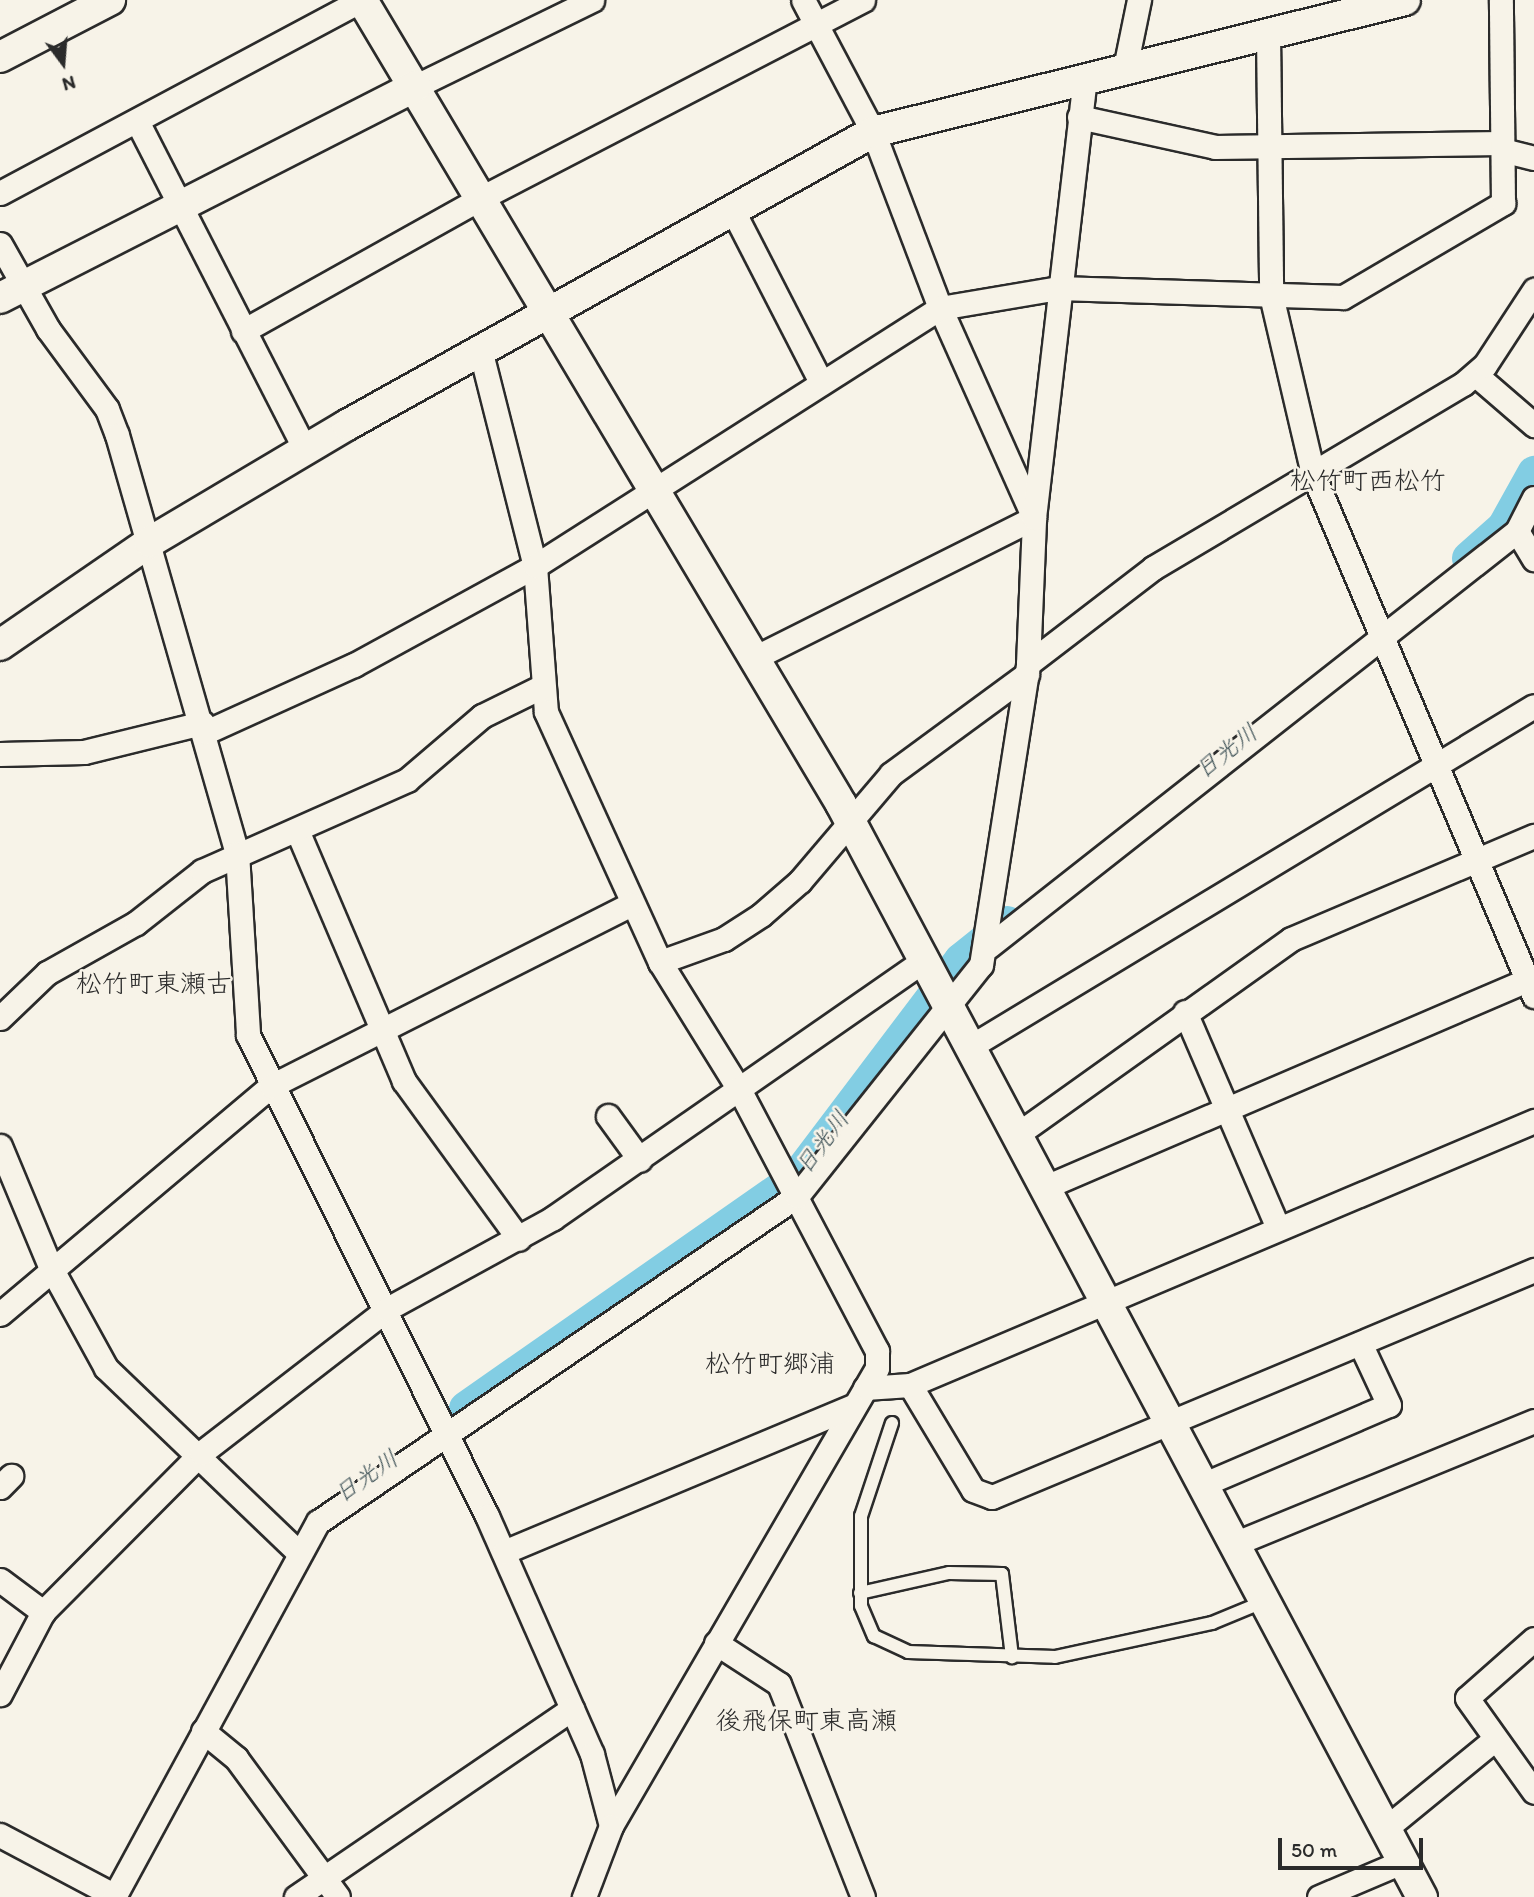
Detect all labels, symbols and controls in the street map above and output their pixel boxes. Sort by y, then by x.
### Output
north arrow [28,28,98,98]
text: N [60,71,78,96]
district label: 松竹町西松竹 [1290,465,1446,497]
water label: 日光川 [1189,717,1263,785]
district label: 松竹町東瀬古 [76,968,232,1000]
water label: 日光川 [789,1105,855,1179]
district label: 松竹町郷浦 [705,1348,835,1380]
water label: 日光川 [328,1444,404,1508]
district label: 後飛保町東高瀬 [715,1705,897,1737]
scale bar [1282,1824,1427,1868]
text: 50 m [1291,1837,1337,1862]

